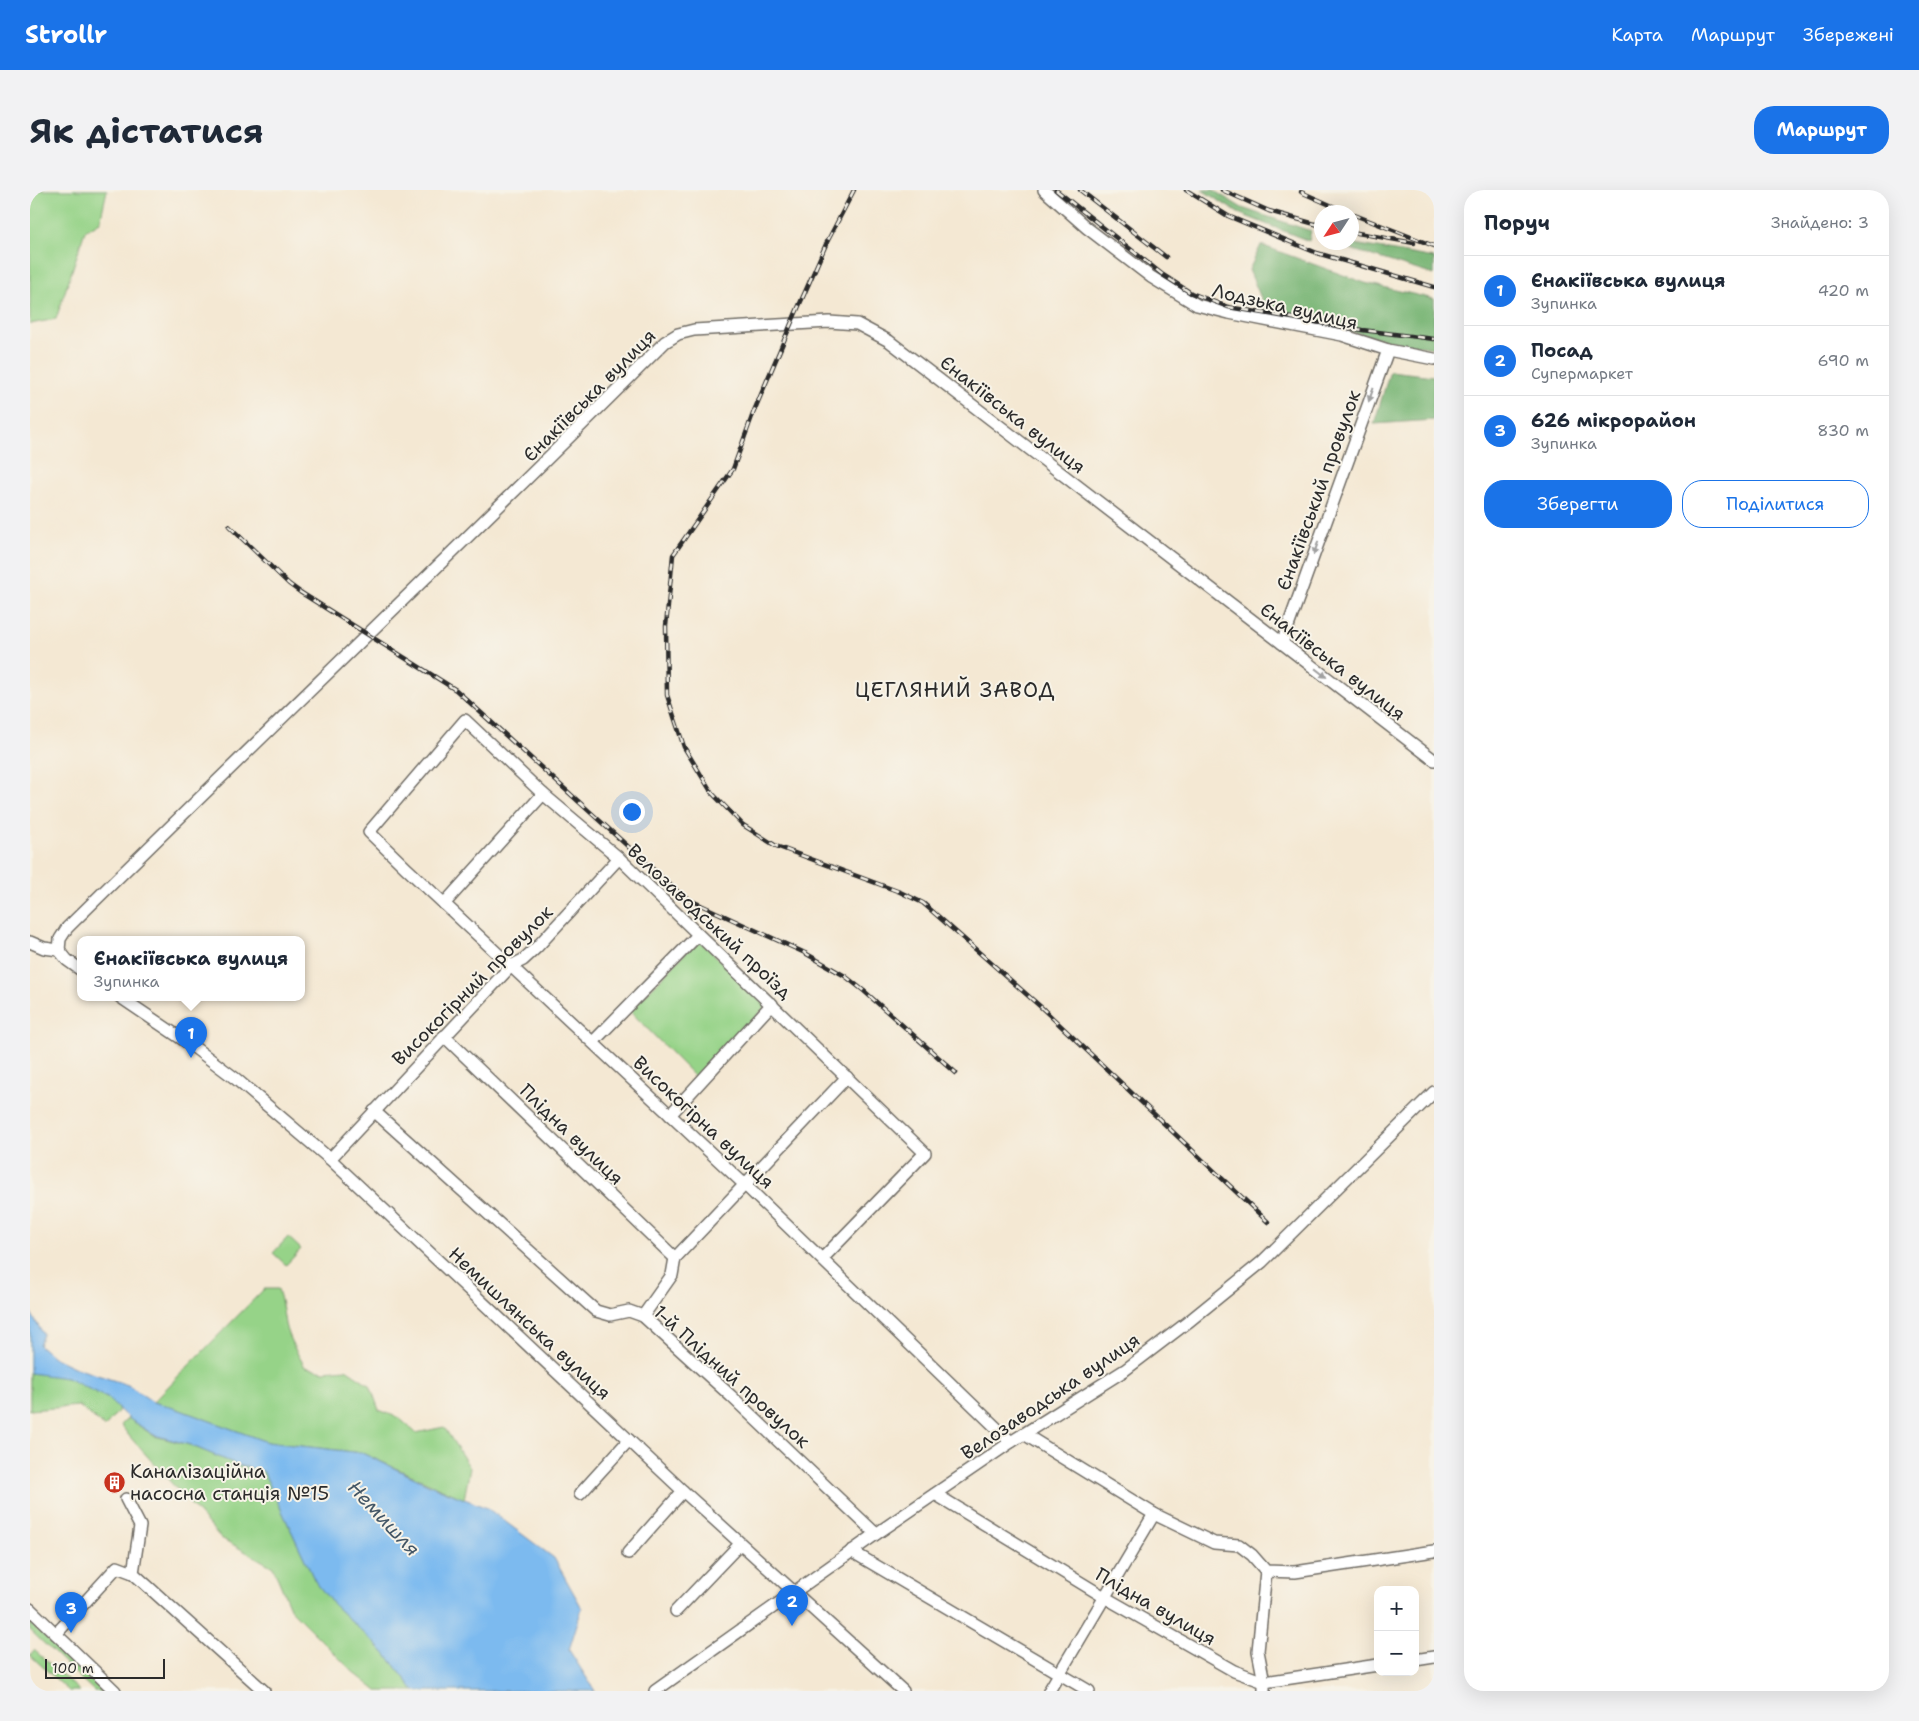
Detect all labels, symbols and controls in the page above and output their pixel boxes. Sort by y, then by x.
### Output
text: Strollr [25,19,107,51]
text: Карта [1611,23,1663,47]
text: Маршрут [1691,23,1775,47]
text: Збережені [1803,23,1894,47]
button: Маршрут [1754,106,1889,154]
text: Як дістатися [30,107,264,154]
north arrow [1314,205,1359,250]
text: Поруч [1484,209,1550,237]
text: Знайдено: 3 [1771,212,1869,233]
text: Єнакіївська вулиця [1531,268,1726,293]
street label: Лодзька вулиця [1210,278,1360,335]
text: 1 [1496,280,1504,301]
text: 420 m [1818,280,1869,301]
text: Зупинка [1531,293,1597,314]
street label: Єнакіївська вулиця [517,323,661,467]
text: Посад [1531,338,1593,363]
street label: Єнакіївська вулиця [935,350,1091,479]
text: 2 [1494,350,1506,371]
text: 690 m [1818,350,1869,371]
text: Супермаркет [1531,363,1633,384]
street label: Єнакіївський провулок [1271,387,1366,594]
one-way arrow [1367,388,1374,403]
text: 626 мікрорайон [1531,408,1696,433]
text: 3 [1494,420,1506,441]
text: 830 m [1817,420,1869,441]
text: Зупинка [1531,433,1597,454]
button: Зберегти [1484,480,1672,528]
button: Поділитися [1682,480,1869,528]
one-way arrow [1312,541,1319,556]
street label: Єнакіївська вулиця [1255,597,1411,726]
one-way arrow [1314,668,1328,678]
district label: ЦЕГЛЯНИЙ ЗАВОД [855,676,1055,704]
your location [619,799,645,825]
street label: Велозаводський проїзд [622,838,797,1004]
street label: Високогірний провулок [387,900,558,1071]
popup [77,936,305,1001]
text: Єнакіївська вулиця [94,946,288,971]
text: Зупинка [94,971,160,992]
pin: 1 [175,1017,207,1058]
street label: Високогірна вулиця [628,1050,780,1194]
street label: Плідна вулиця [514,1078,629,1190]
street label: Немишлянська вулиця [443,1241,616,1405]
street label: 1-й Плідний провулок [648,1299,815,1453]
street label: Велозаводська вулиця [956,1327,1144,1466]
place label: Каналізаційна насосна станція №15 [130,1459,329,1506]
building icon: Каналізаційна насосна станція №15 [102,1470,126,1494]
water label: Немишля [342,1475,426,1561]
street label: Плідна вулиця [1091,1562,1221,1651]
pin: 2 [776,1585,808,1626]
map controls [1374,1586,1419,1676]
button: + [1374,1586,1419,1631]
pin: 3 [55,1592,87,1633]
button: − [1374,1631,1419,1676]
scale bar [45,1656,165,1679]
text: 100 m [52,1659,94,1677]

